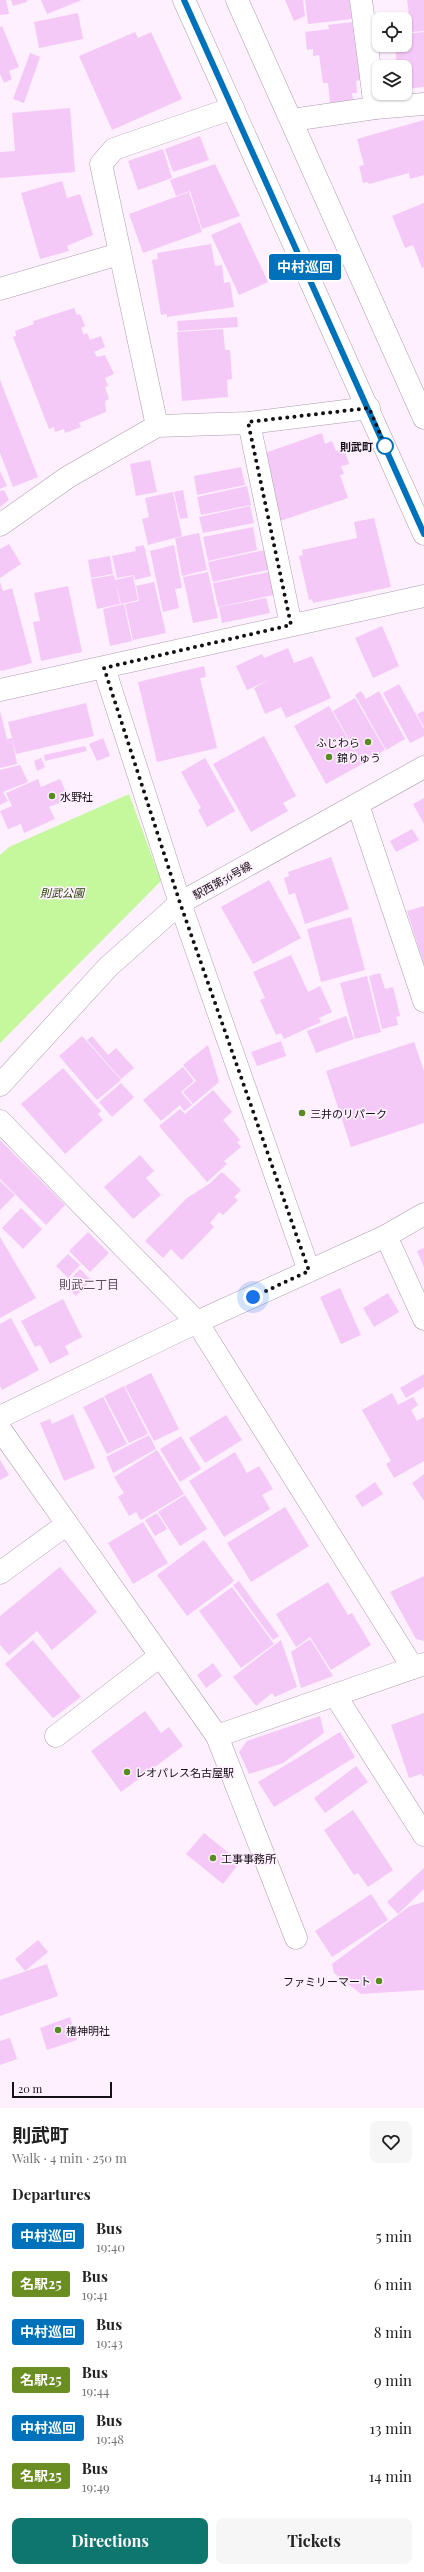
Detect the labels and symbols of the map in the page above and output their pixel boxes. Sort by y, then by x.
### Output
line badge: 中村巡回 [277,254,333,280]
marker: 則武町 [376,437,394,455]
place label: 則武町 [340,439,373,454]
place label: ふじわら [316,735,360,750]
marker: ふじわら [363,737,373,747]
place label: 錦りゅう [337,750,381,765]
marker: 錦りゅう [324,752,334,762]
place label: 水野社 [60,789,93,804]
marker: 水野社 [47,791,57,801]
street label: 駅西第56号線 [190,858,254,902]
park label: 則武公園 [40,885,86,900]
place label: 三井のリパーク [310,1106,387,1121]
marker: 三井のリパーク [297,1108,307,1118]
district label: 則武二丁目 [59,1276,119,1292]
your location [243,1287,263,1307]
place label: レオパレス名古屋駅 [135,1765,234,1780]
marker: レオパレス名古屋駅 [122,1767,132,1777]
place label: 工事事務所 [221,1851,277,1866]
marker: 工事事務所 [208,1853,218,1863]
place label: ファミリーマート [283,1974,371,1989]
marker: ファミリーマート [374,1976,384,1986]
place label: 椿神明社 [66,2023,110,2038]
marker: 椿神明社 [53,2025,63,2035]
scale bar [12,2080,112,2099]

